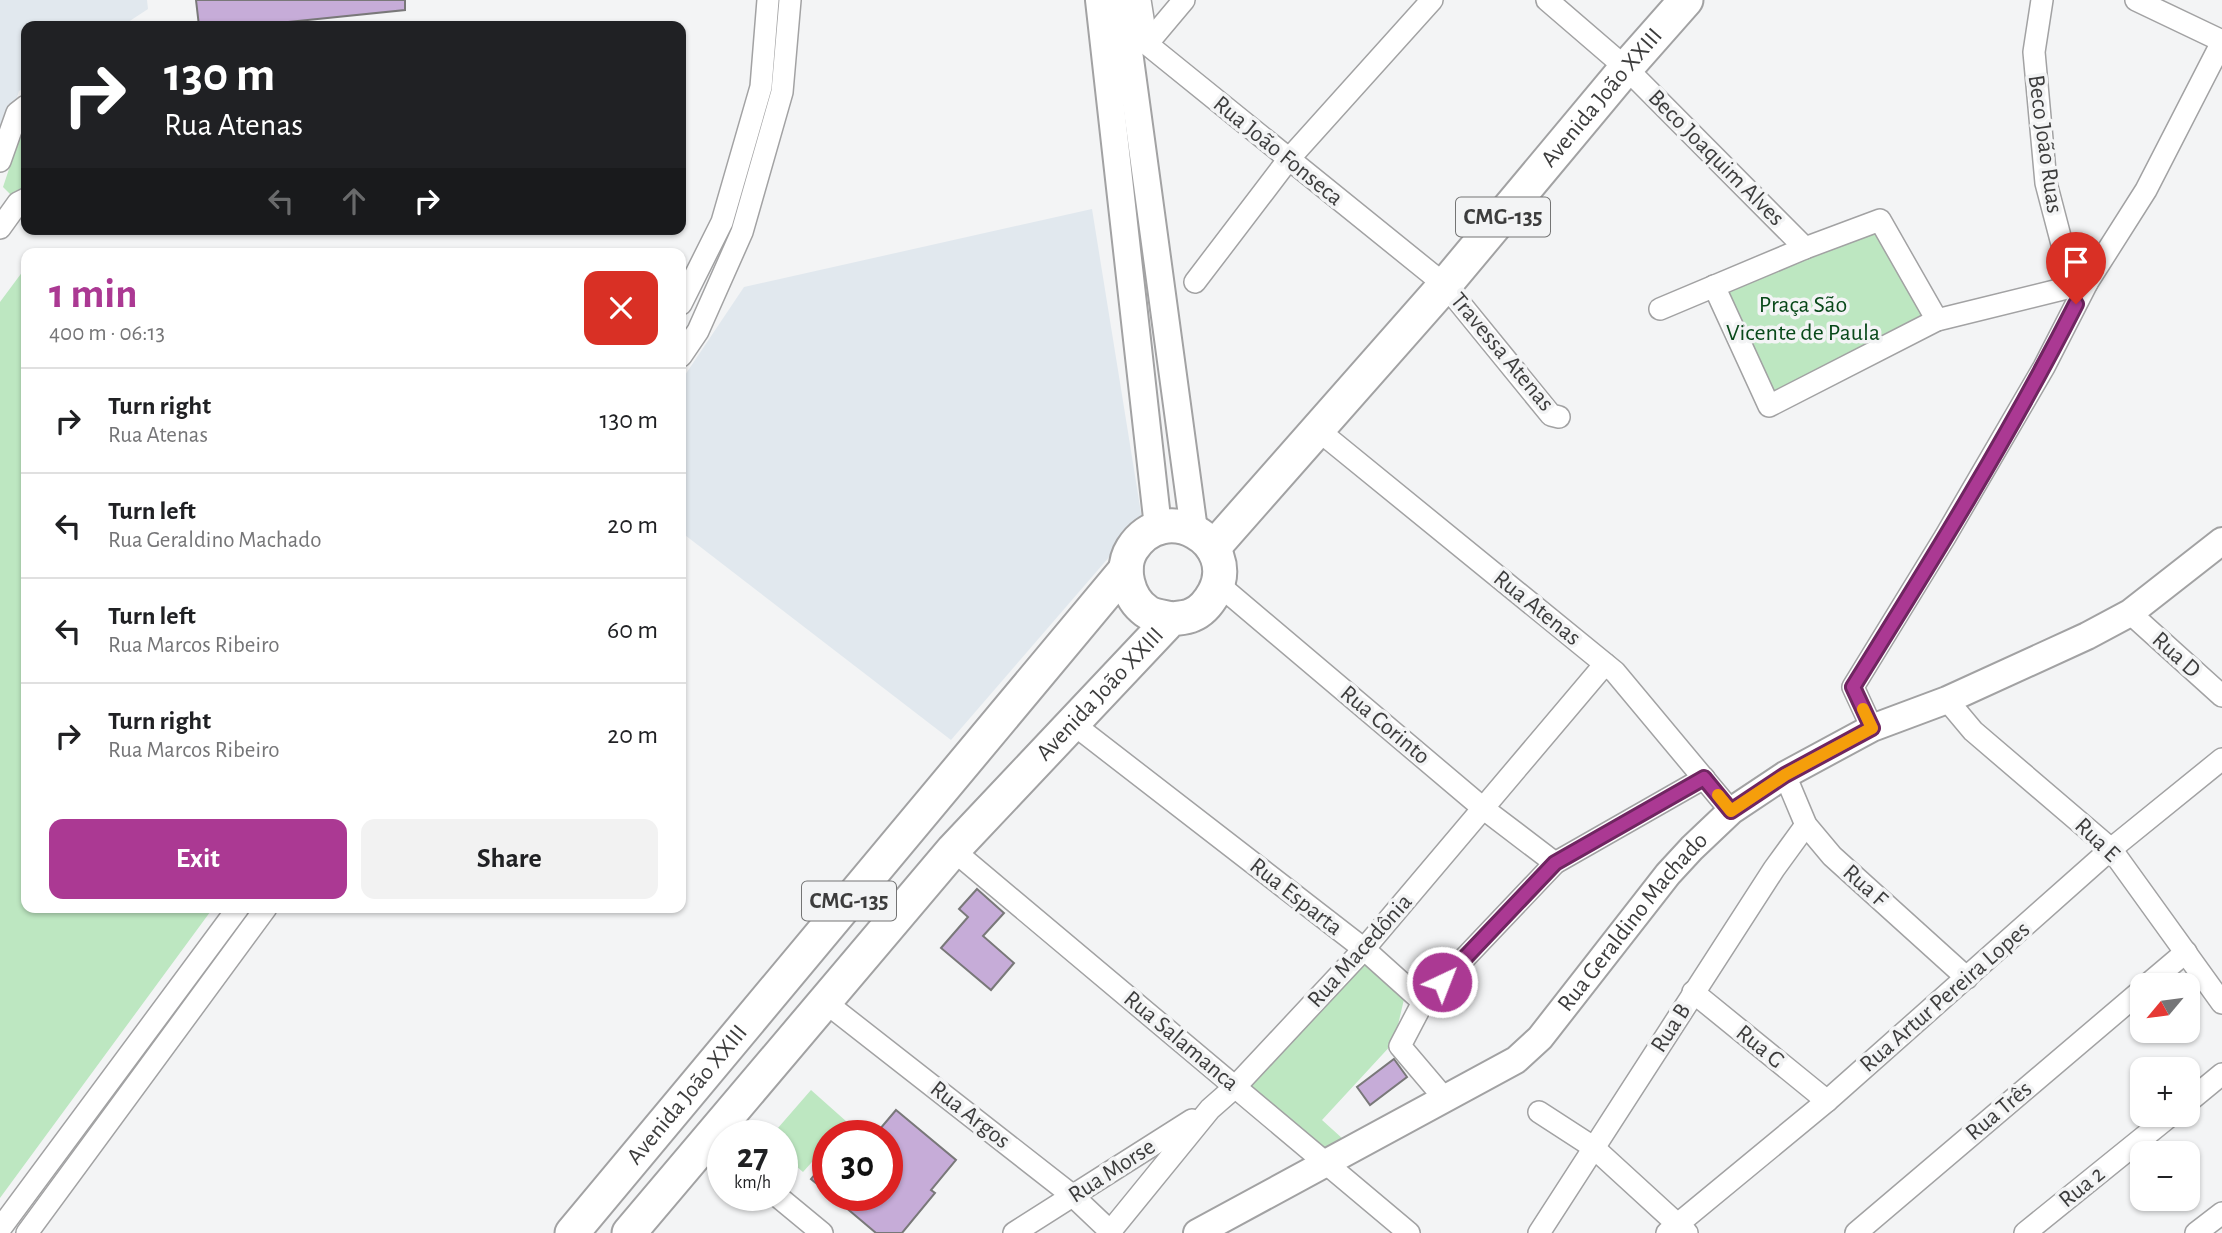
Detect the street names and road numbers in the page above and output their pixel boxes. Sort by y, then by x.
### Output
street label: Avenida João XXIII [1537,24,1667,172]
street label: Beco João Ruas [2023,73,2067,215]
street label: Beco Joaquim Alves [1643,85,1789,231]
street label: Rua João Fonseca [1209,92,1347,210]
road number: CMG-135 [1456,198,1550,236]
street label: Travessa Atenas [1446,288,1558,416]
street label: Rua Atenas [1489,566,1585,650]
street label: Avenida João XXIII [1032,623,1168,765]
street label: Rua D [2147,627,2205,683]
street label: Rua Corinto [1336,681,1434,769]
street label: Rua E [2070,813,2124,867]
street label: Rua Geraldino Machado [1553,828,1712,1016]
street label: Rua Esparta [1245,854,1347,940]
street label: Rua F [1838,860,1892,912]
road number: CMG-135 [802,882,896,920]
street label: Rua Macedônia [1303,890,1417,1012]
street label: Rua Artur Pereira Lopes [1856,917,2034,1077]
street label: Rua Salamanca [1119,986,1243,1096]
street label: Rua B [1646,999,1696,1057]
street label: Avenida João XXIII [623,1020,752,1169]
street label: Rua G [1731,1021,1789,1073]
street label: Rua Argos [926,1077,1014,1153]
street label: Rua Três [1961,1077,2037,1145]
street label: Rua Morse [1064,1134,1160,1208]
street label: Rua 2 [2055,1162,2109,1212]

